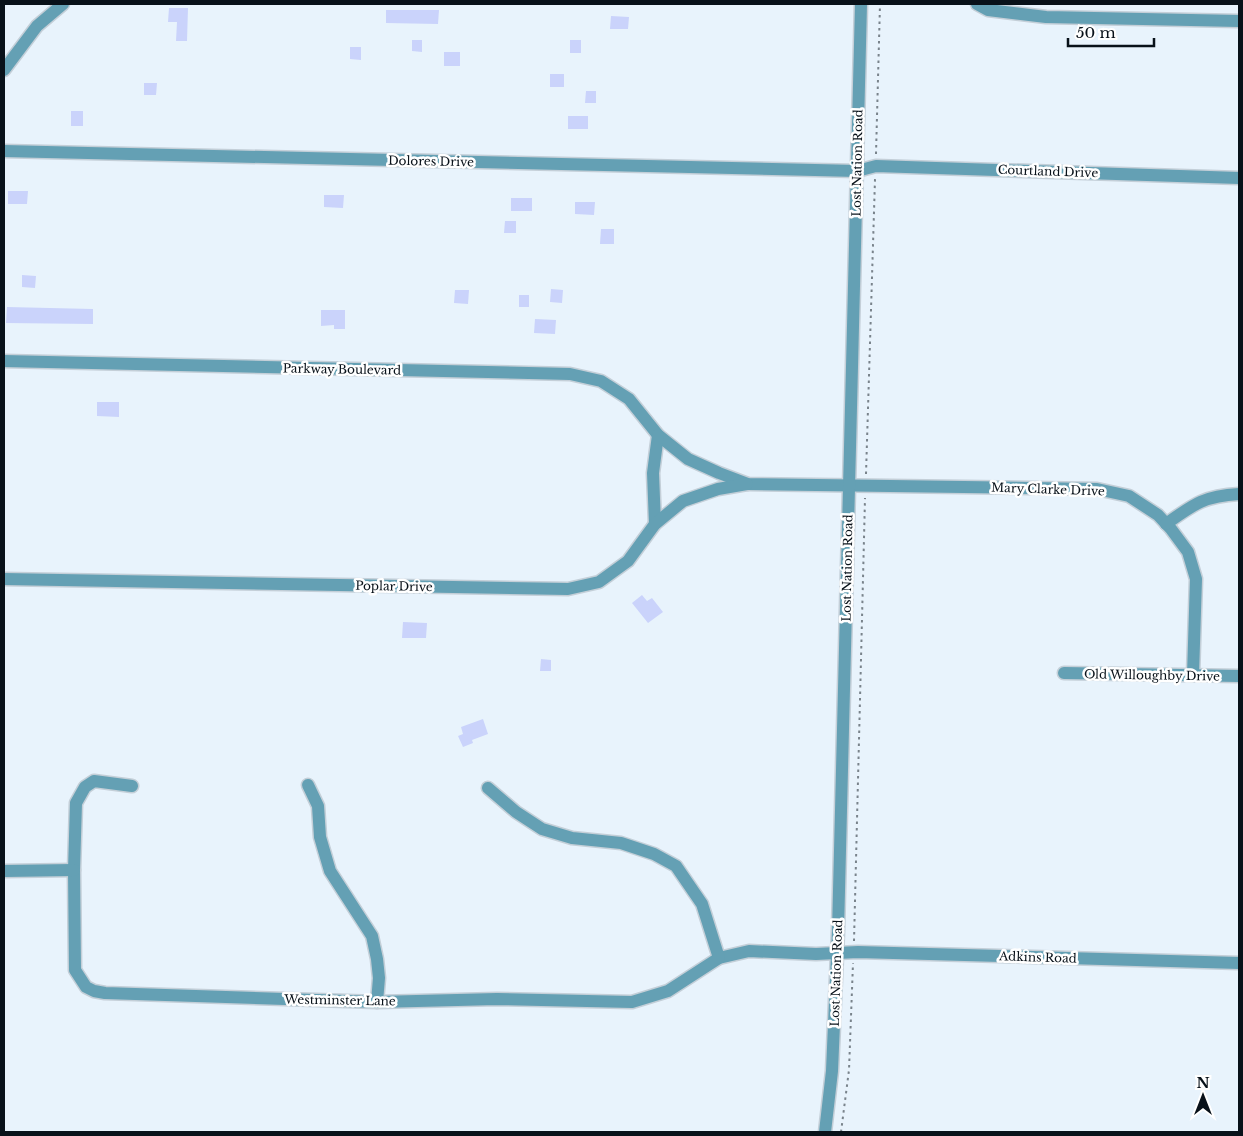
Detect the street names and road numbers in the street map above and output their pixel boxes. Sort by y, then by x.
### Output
street label: Lost Nation Road [849,109,865,217]
street label: Dolores Drive [388,153,474,169]
street label: Courtland Drive [998,162,1099,180]
street label: Parkway Boulevard [283,360,401,378]
street label: Mary Clarke Drive [991,480,1105,498]
street label: Lost Nation Road [839,514,855,622]
street label: Poplar Drive [355,578,433,594]
street label: Old Willoughby Drive [1084,666,1220,684]
street label: Lost Nation Road [827,919,845,1027]
street label: Adkins Road [998,948,1077,966]
street label: Westminster Lane [283,992,396,1008]

